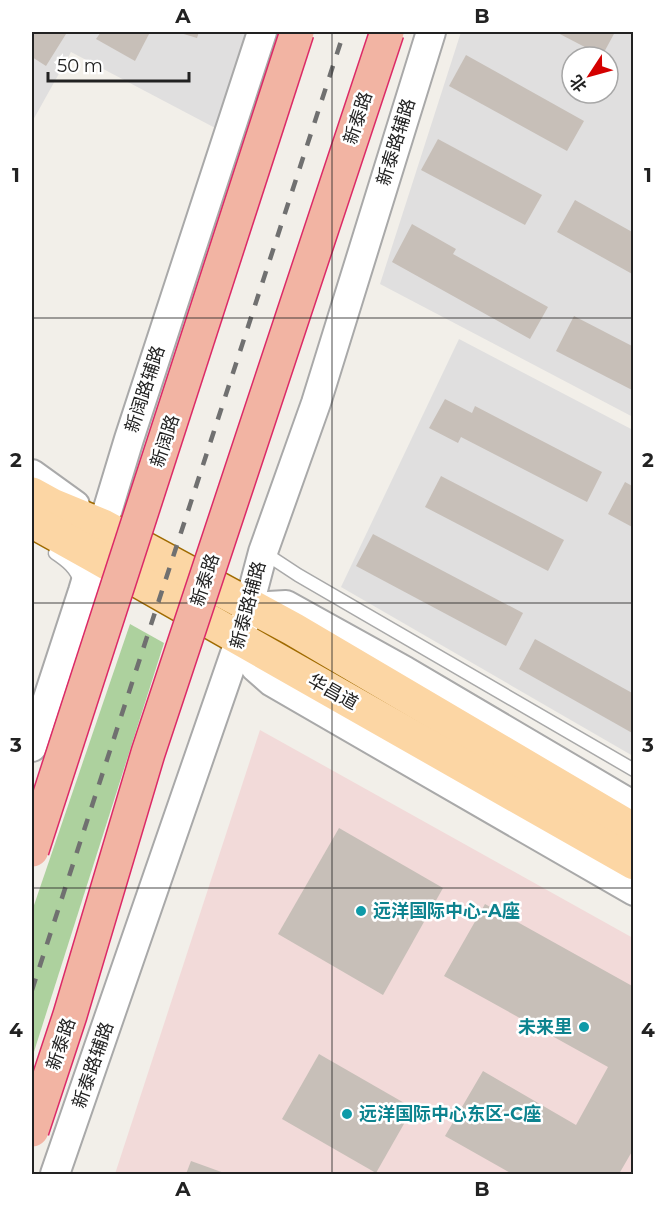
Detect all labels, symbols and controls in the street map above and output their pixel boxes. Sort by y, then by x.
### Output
text: A [174,4,191,28]
text: B [474,4,490,28]
scale bar [48,45,189,83]
north arrow [560,45,620,105]
text: 50 m [57,55,103,77]
text: 北 [566,71,591,96]
street label: 新泰路 [339,89,377,147]
street label: 新泰路辅路 [372,96,420,188]
text: 1 [12,163,20,187]
text: 1 [644,163,652,187]
street label: 新阔路辅路 [121,343,169,435]
street label: 新阔路 [146,412,184,470]
text: 2 [10,448,22,472]
text: 2 [642,448,654,472]
street label: 新泰路 [186,551,224,609]
street label: 新泰路辅路 [226,559,270,651]
street label: 华昌道 [304,669,362,715]
text: 3 [9,733,22,757]
text: 3 [641,733,654,757]
place label: 远洋国际中心-A座 [373,900,520,922]
marker: 远洋国际中心-A座 [354,904,368,918]
street label: 新泰路 [42,1015,80,1073]
place label: 未来里 [518,1016,572,1038]
text: 4 [9,1018,23,1042]
text: 4 [641,1018,655,1042]
street label: 新泰路辅路 [68,1019,118,1111]
marker: 未来里 [577,1020,591,1034]
place label: 远洋国际中心东区-C座 [359,1103,541,1125]
marker: 远洋国际中心东区-C座 [340,1107,354,1121]
text: A [174,1177,191,1201]
text: B [474,1177,490,1201]

